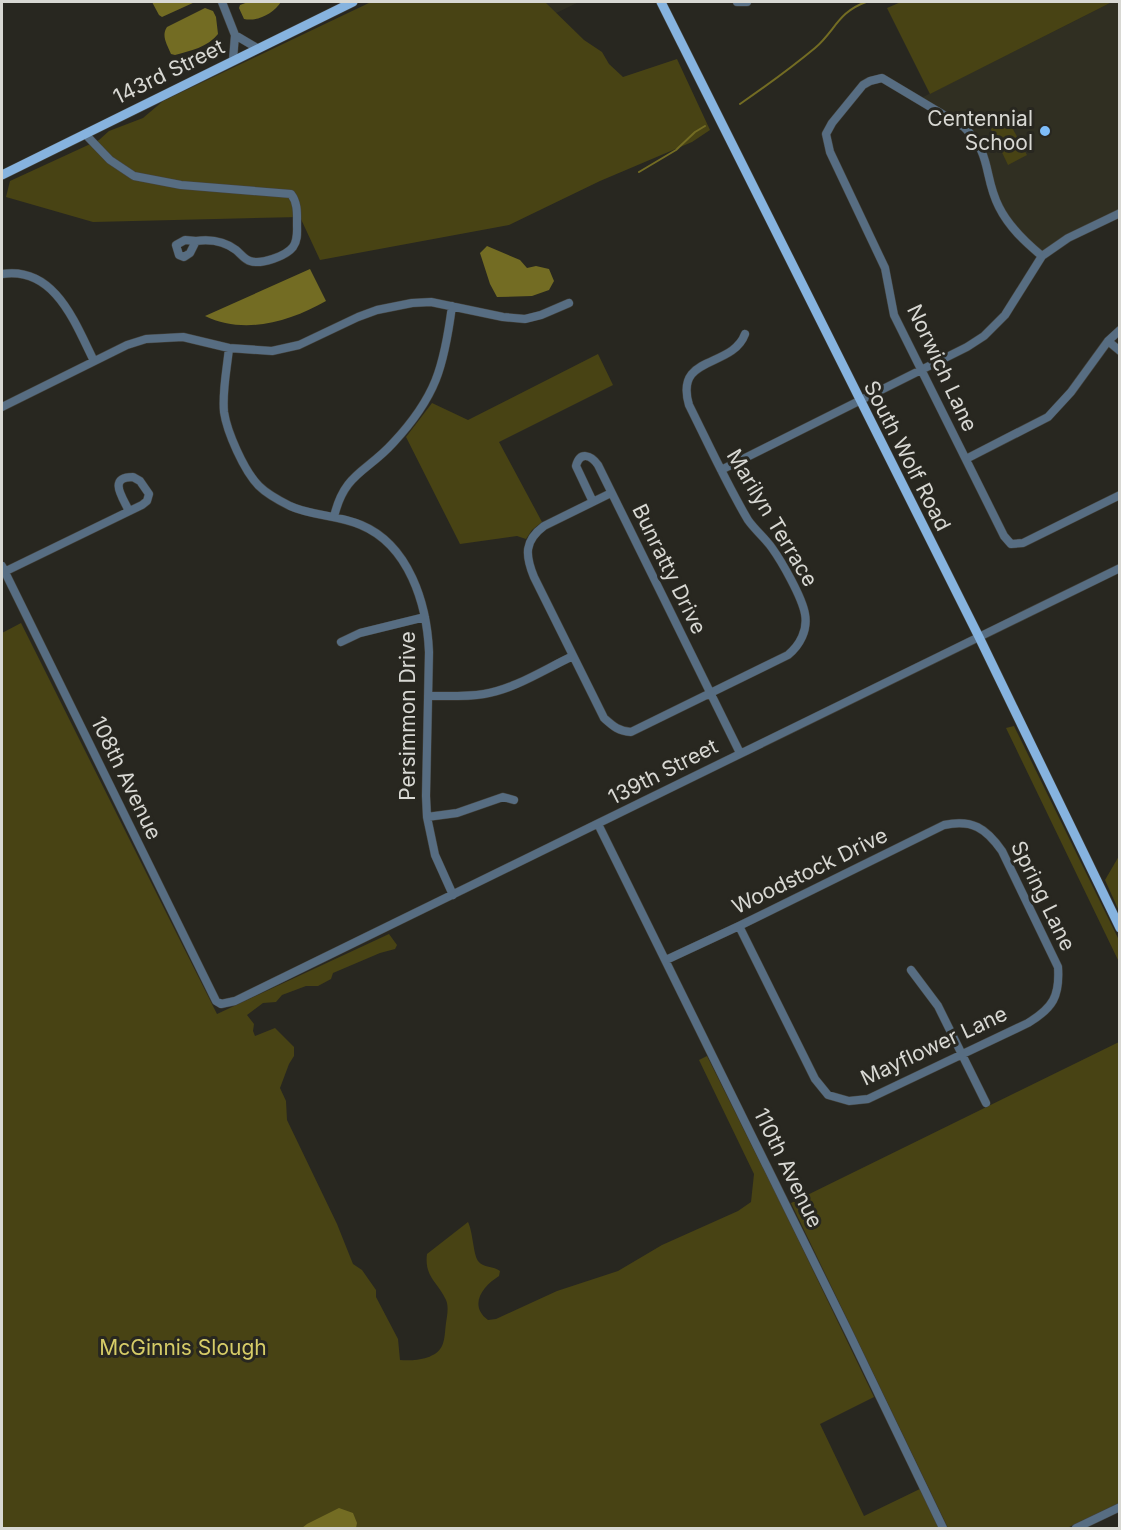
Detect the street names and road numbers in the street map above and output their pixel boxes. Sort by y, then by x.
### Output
street label: 143rd Street [109,34,229,109]
street label: Norwich Lane [902,300,983,435]
street label: South Wolf Road [859,376,956,535]
street label: Marilyn Terrace [722,445,823,591]
street label: Bunratty Drive [627,500,712,638]
street label: Persimmon Drive [395,631,420,801]
street label: 108th Avenue [86,712,167,843]
street label: 139th Street [604,733,722,810]
street label: Woodstock Drive [728,822,891,919]
street label: Spring Lane [1006,837,1081,955]
street label: Mayflower Lane [857,1001,1011,1090]
street label: 110th Avenue [749,1104,828,1232]

